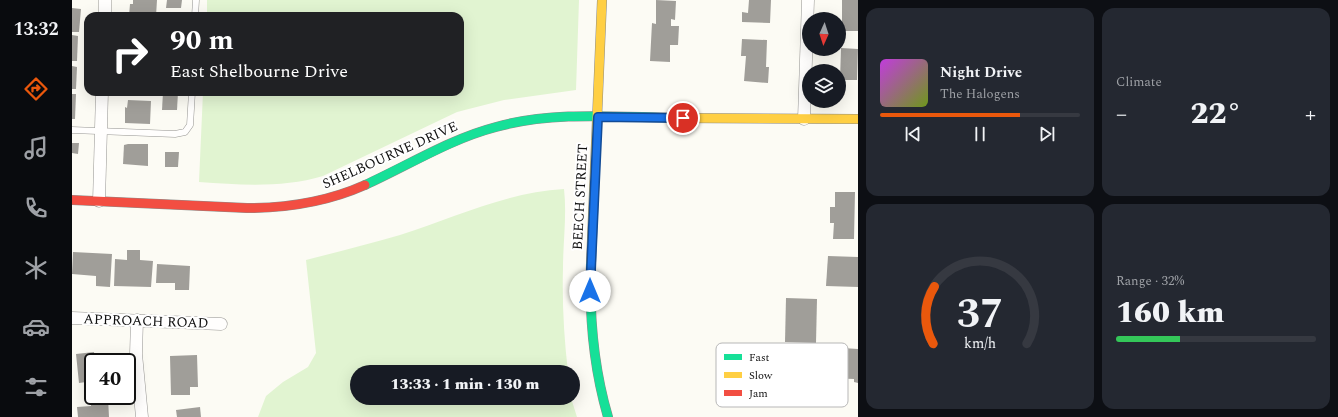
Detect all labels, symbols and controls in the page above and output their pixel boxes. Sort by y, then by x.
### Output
north arrow [802,12,846,56]
map controls [802,12,846,108]
text: 13:32 [13,16,59,43]
text: 90 m [170,19,234,62]
icon: right [104,28,156,80]
text: East Shelbourne Drive [170,58,348,85]
text: Night Drive [940,61,1022,84]
button: layers [802,64,846,108]
text: Climate [1116,72,1162,92]
icon: directions [22,75,50,103]
text: The Halogens [940,84,1020,104]
text: 22° [1191,91,1242,137]
text: − [1116,98,1127,131]
text: + [1305,98,1316,131]
pin [666,101,700,135]
icon: arrive [672,107,694,129]
street label: SHELBOURNE DRIVE [319,116,461,194]
icon: previous [902,123,924,145]
icon: pause [969,123,991,145]
icon: next [1036,123,1058,145]
icon: music [22,134,50,162]
street label: BEECH STREET [567,143,593,251]
icon: phone [22,194,50,222]
icon: climate [22,254,50,282]
position arrow [569,270,611,312]
text: Range · 32% [1116,271,1184,291]
text: 37 [957,283,1003,346]
text: 160 km [1116,290,1224,336]
street label: APPROACH ROAD [83,308,209,334]
icon: car [22,313,50,341]
text: km/h [964,333,996,355]
legend [716,343,848,407]
text: Fast [749,349,770,366]
speed limit sign: 40 [84,353,136,405]
text: Slow [749,367,773,384]
icon: filters [22,373,50,401]
text: 13:33 · 1 min · 130 m [391,373,539,396]
text: Jam [749,385,768,402]

